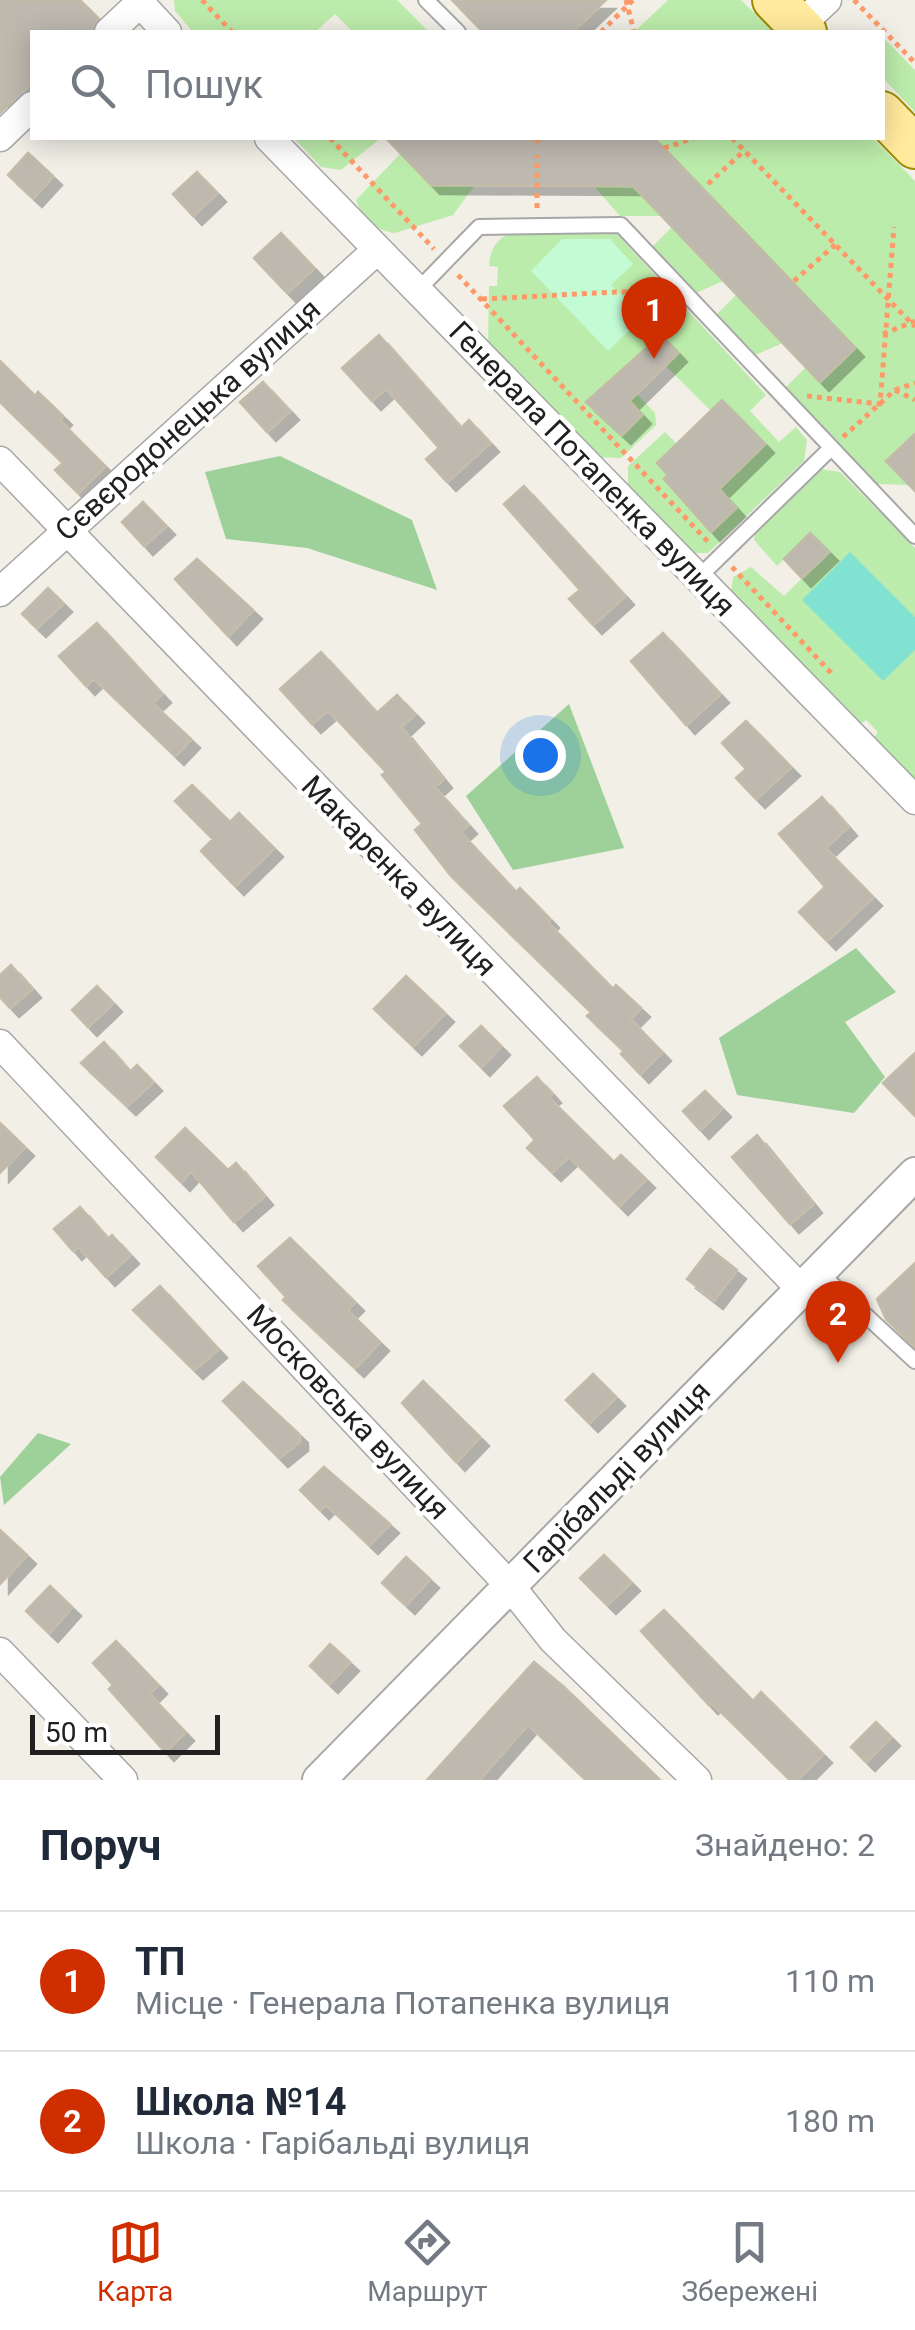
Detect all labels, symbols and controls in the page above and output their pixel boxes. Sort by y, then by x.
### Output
search box [30,30,885,140]
icon: search [65,58,120,113]
text: Пошук [145,63,263,107]
pin: 1 [622,276,686,359]
street label: Сєвєродонецька вулиця [48,292,327,548]
street label: Генерала Потапенка вулиця [442,314,743,623]
your location [515,730,566,781]
street label: Макаренка вулиця [295,768,504,983]
pin: 2 [806,1280,870,1363]
street label: Московська вулиця [240,1297,457,1526]
street label: Гарібальді вулиця [516,1373,717,1580]
scale bar [30,1710,220,1754]
text: 50 m [45,1716,108,1749]
text: Поруч [40,1821,161,1870]
text: Знайдено: 2 [695,1826,875,1864]
text: ТП [135,1940,185,1984]
text: 1 [63,1962,82,2000]
text: 110 m [785,1962,875,2000]
text: Місце · Генерала Потапенка вулиця [135,1984,670,2022]
text: Школа №14 [135,2080,347,2124]
text: 2 [63,2102,82,2140]
text: 180 m [785,2102,875,2140]
text: Школа · Гарібальді вулиця [135,2124,530,2162]
tab: Карта [97,2215,173,2308]
tab: Маршрут [367,2215,488,2308]
tab: Збережені [681,2215,818,2308]

